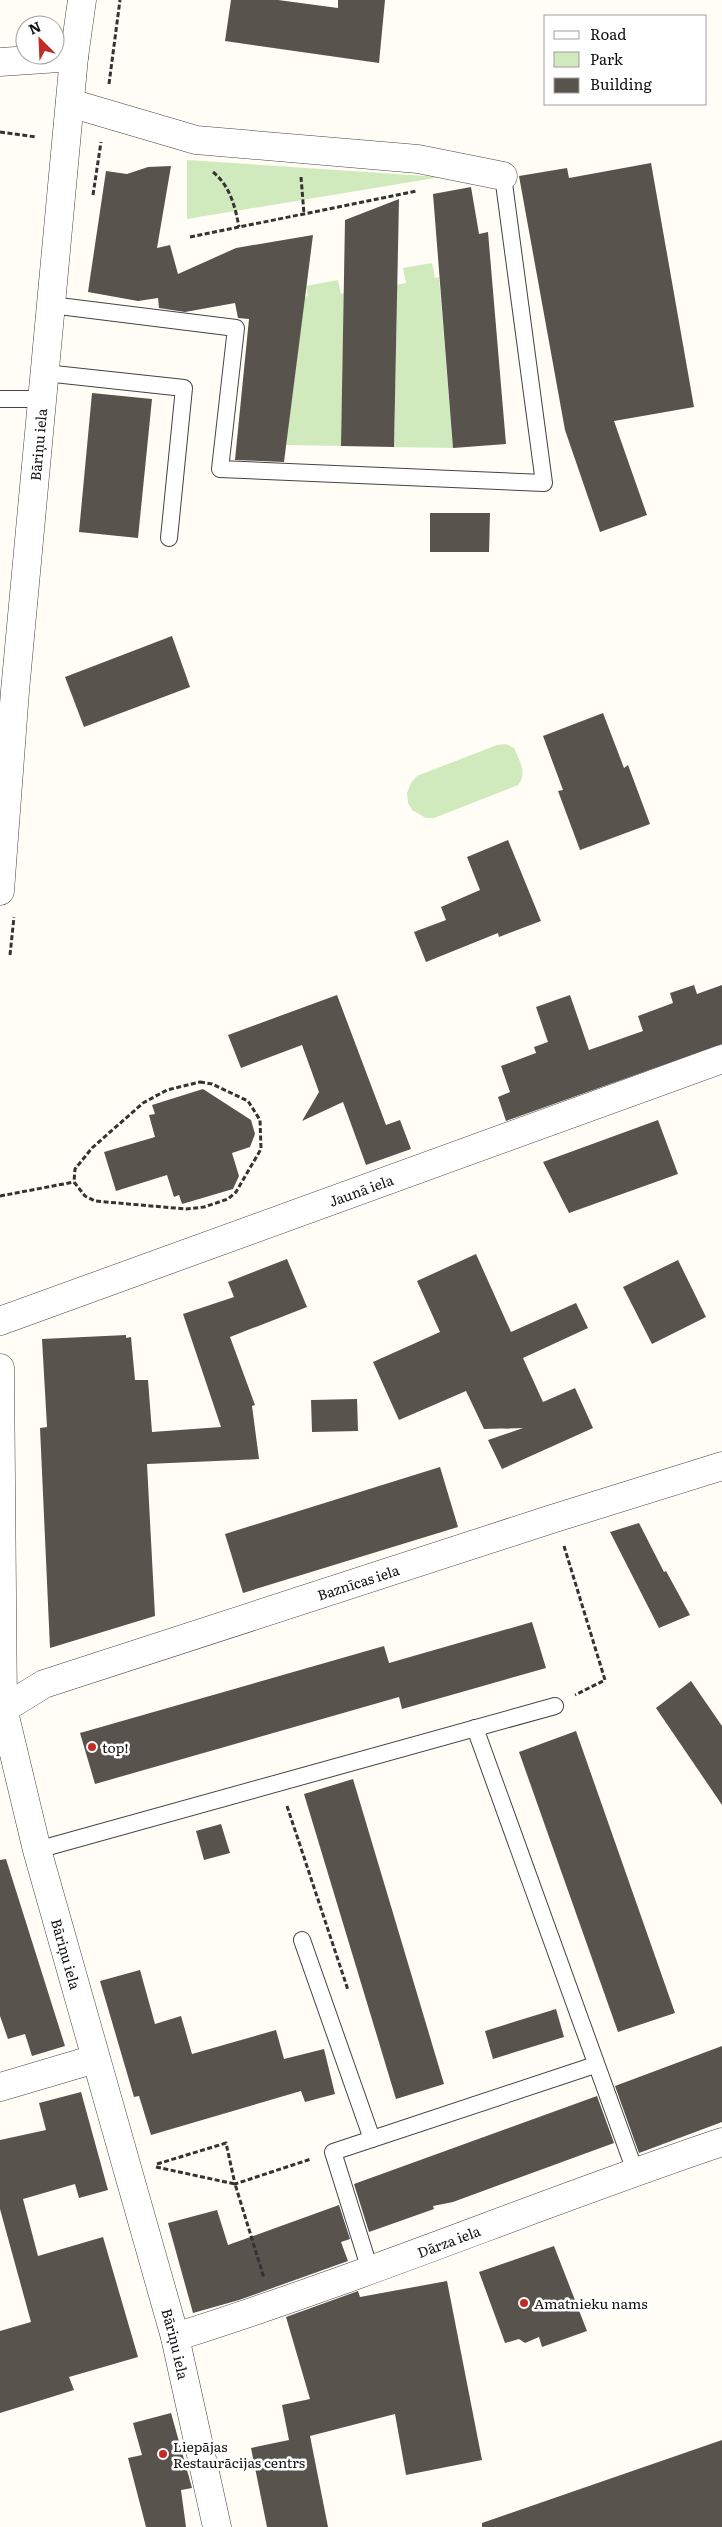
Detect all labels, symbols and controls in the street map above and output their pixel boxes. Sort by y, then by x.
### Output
north arrow [15,15,65,65]
legend [544,15,707,105]
text: N [25,16,44,39]
text: Road [590,22,626,45]
text: Park [590,47,624,70]
text: Building [590,72,652,95]
street label: Bāriņu iela [25,407,51,482]
street label: Jaunā iela [326,1169,396,1211]
street label: Baznīcas iela [315,1559,402,1605]
place label: top! [102,1737,129,1757]
marker: top! [86,1741,98,1753]
street label: Bāriņu iela [47,1916,86,1992]
street label: Dārza iela [414,2220,483,2262]
place label: Amatnieku nams [534,2293,648,2313]
marker: Amatnieku nams [518,2297,530,2309]
street label: Bāriņu iela [157,2306,194,2382]
place label: Liepājas Restaurācijas centrs [173,2436,305,2472]
marker: Liepājas Restaurācijas centrs [157,2448,169,2460]

